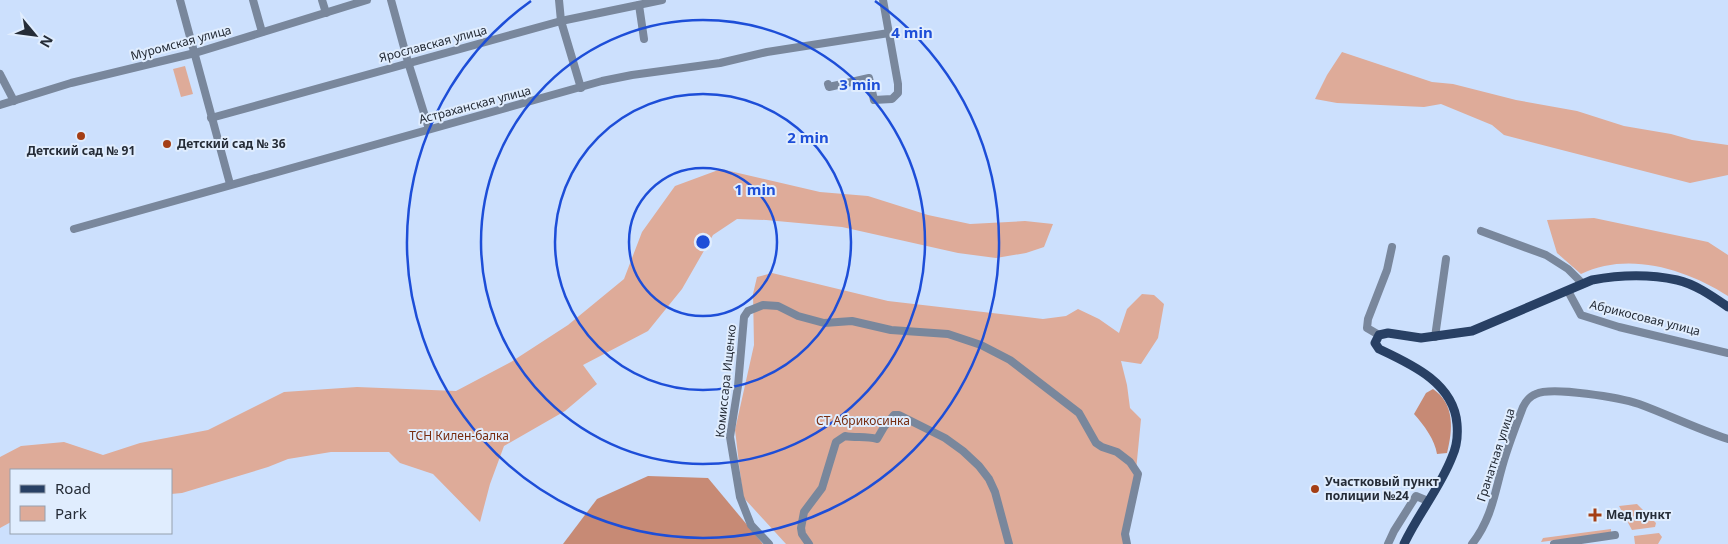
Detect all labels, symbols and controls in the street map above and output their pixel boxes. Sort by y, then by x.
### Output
north arrow [10,10,60,60]
street label: Муромская улица [129,21,233,64]
street label: Ярославская улица [377,21,489,66]
text: 4 min [891,22,933,42]
text: N [36,32,58,51]
text: 3 min [839,74,881,94]
street label: Астраханская улица [417,81,533,128]
text: 2 min [787,127,829,147]
marker: Детский сад № 91 [75,130,87,142]
place label: Детский сад № 36 [177,135,286,152]
marker: Детский сад № 36 [161,138,173,150]
place label: Детский сад № 91 [27,142,135,159]
text: 1 min [734,179,776,199]
centre of rings [694,233,712,251]
street label: Абрикосовая улица [1588,296,1702,339]
street label: Комиссара Ищенко [711,324,740,438]
street label: Гранатная улица [1472,406,1519,504]
park label: СТ Абрикосинка [816,412,910,429]
park label: ТСН Килен-балка [409,427,509,444]
legend [10,469,172,534]
place label: Участковый пункт полиции №24 [1325,473,1439,504]
text: Road [55,478,91,498]
marker: Участковый пункт полиции №24 [1309,483,1321,495]
text: Park [55,503,87,523]
place label: Мед пункт [1606,506,1671,523]
marker: Мед пункт [1588,508,1602,522]

